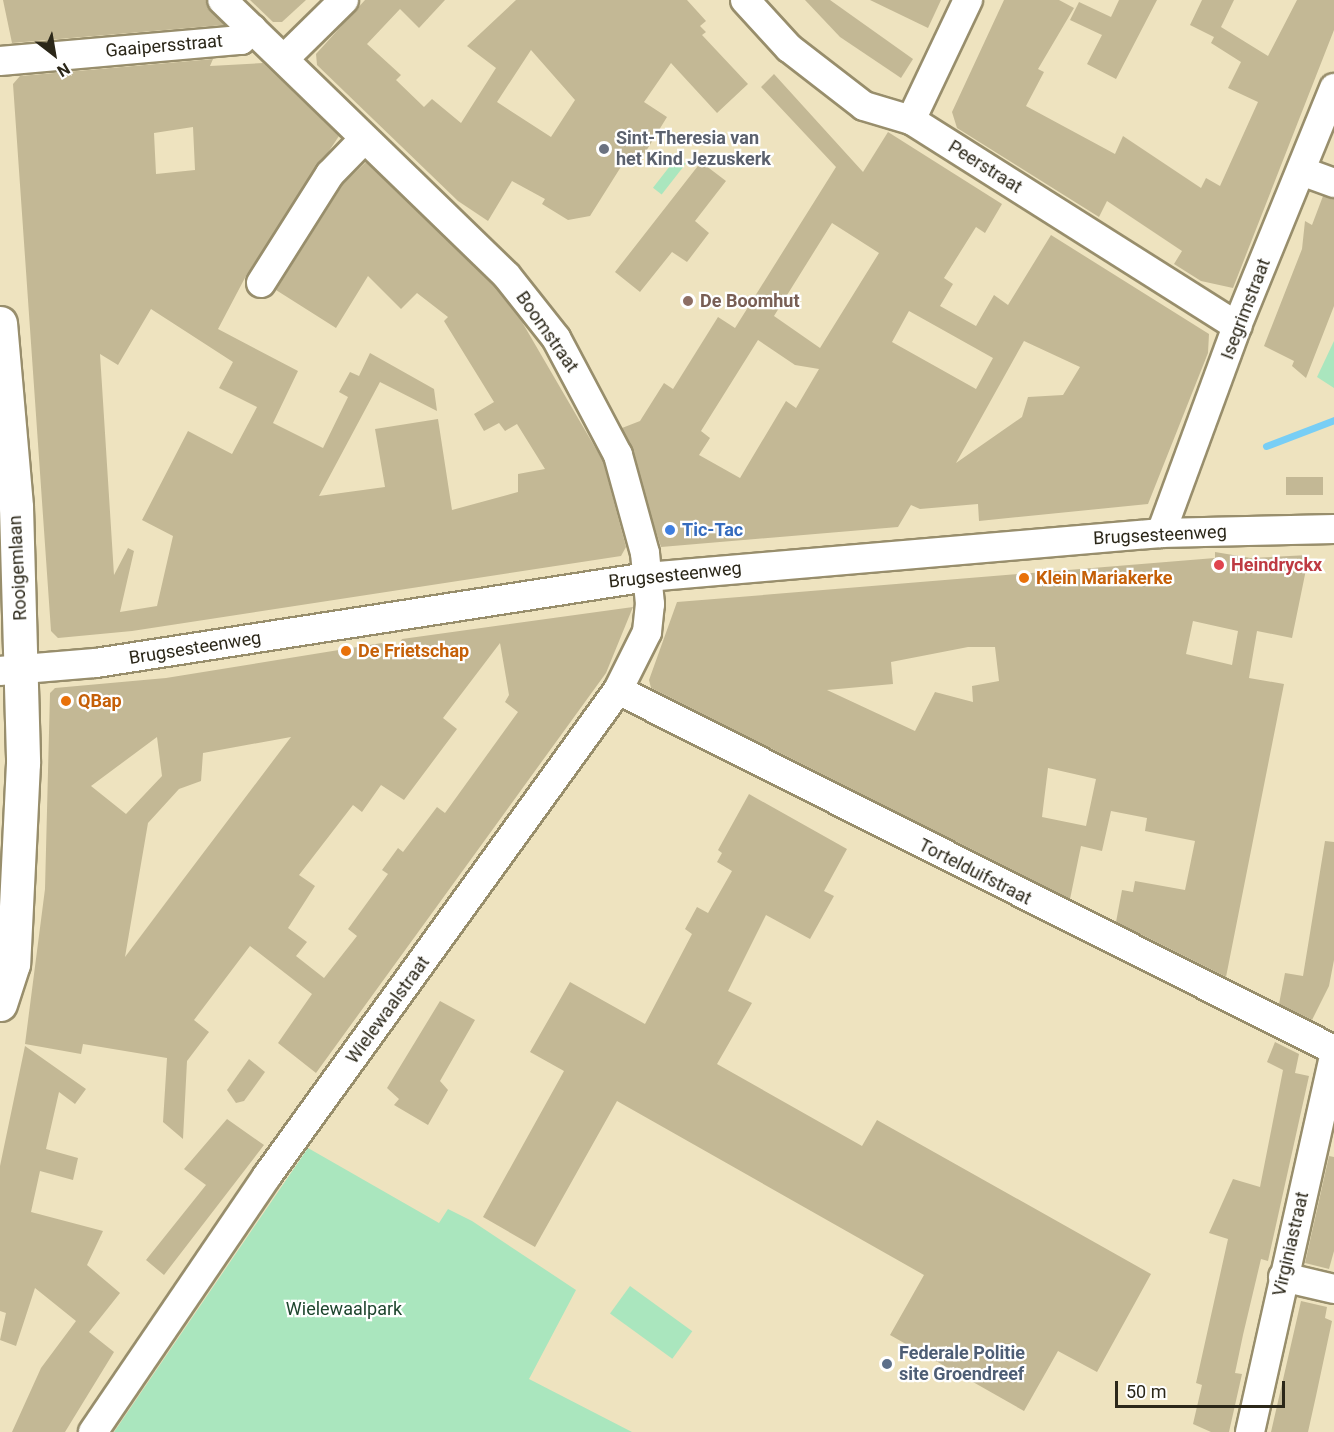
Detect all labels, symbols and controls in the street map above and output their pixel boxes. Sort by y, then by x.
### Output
north arrow [24,24,84,84]
street label: Gaaipersstraat [104,30,224,62]
text: N [54,59,73,81]
place label: Sint-Theresia van het Kind Jezuskerk [616,128,771,170]
street label: Peerstraat [944,136,1026,198]
marker: Sint-Theresia van het Kind Jezuskerk [597,142,611,156]
street label: Isegrimstraat [1217,255,1275,363]
street label: Boomstraat [511,287,583,377]
place label: De Boomhut [700,290,800,312]
marker: De Boomhut [681,294,695,308]
street label: Rooigemlaan [4,515,32,621]
place label: Tic-Tac [682,519,743,541]
street label: Brugsesteenweg [1093,521,1227,549]
marker: Tic-Tac [663,523,677,537]
place label: Heindryckx [1231,554,1322,576]
street label: Brugsesteenweg [607,557,743,593]
marker: Heindryckx [1212,558,1226,572]
place label: Klein Mariakerke [1036,567,1173,589]
marker: Klein Mariakerke [1017,571,1031,585]
street label: Brugsesteenweg [127,627,263,669]
place label: De Frietschap [358,640,469,662]
marker: De Frietschap [339,644,353,658]
place label: QBap [78,690,122,712]
marker: QBap [59,694,73,708]
street label: Tortelduifstraat [915,834,1035,910]
street label: Wielewaalstraat [342,952,434,1068]
street label: Virginiastraat [1268,1190,1314,1298]
park label: Wielewaalpark [286,1298,402,1320]
place label: Federale Politie site Groendreef [899,1343,1025,1386]
marker: Federale Politie site Groendreef [880,1357,894,1371]
scale bar [1118,1369,1288,1407]
text: 50 m [1126,1381,1166,1402]

